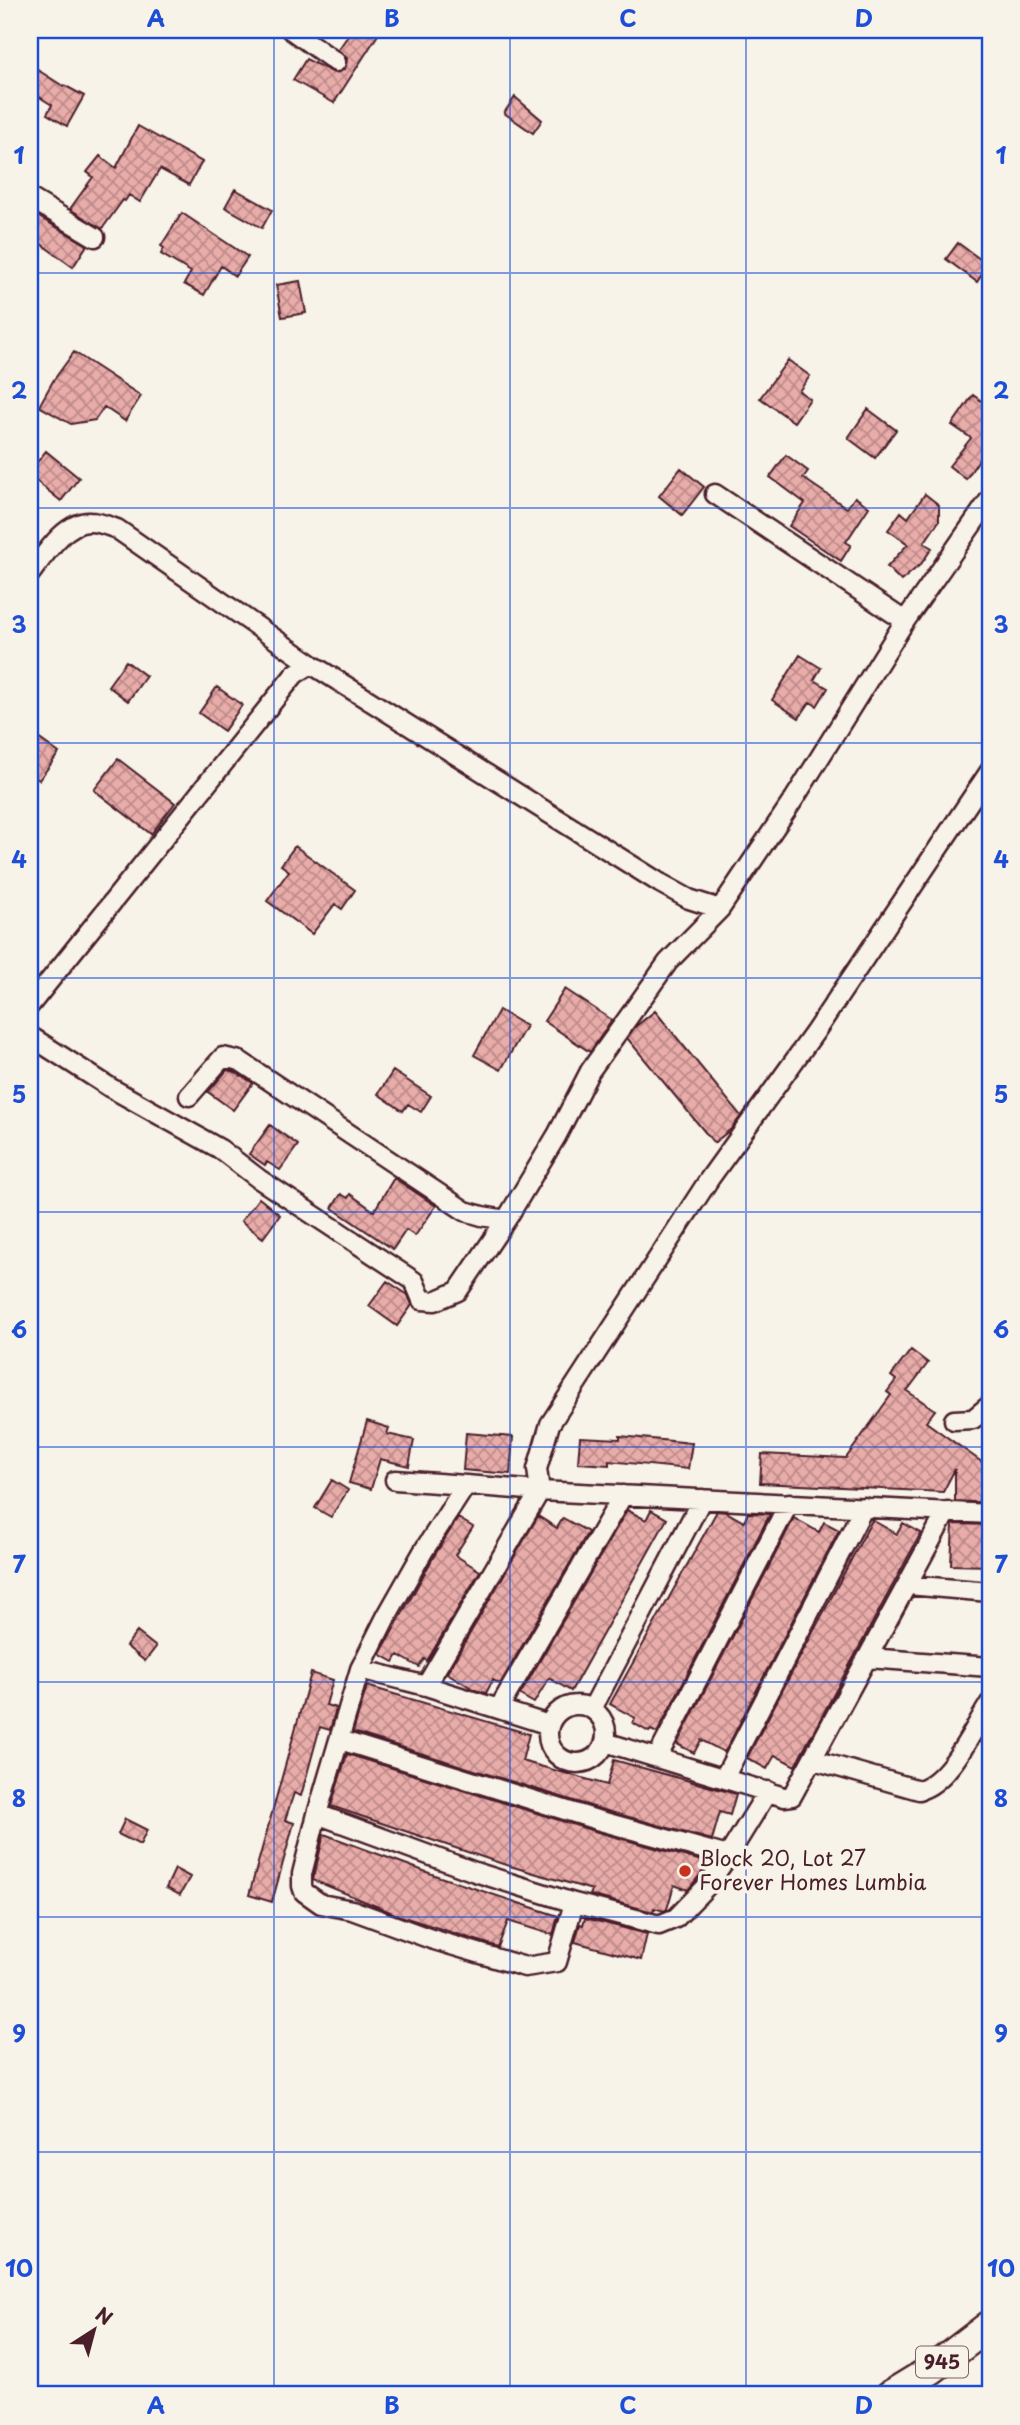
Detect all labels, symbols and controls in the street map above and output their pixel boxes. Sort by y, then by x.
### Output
text: A [147,0,165,35]
text: B [384,0,400,35]
text: C [619,0,637,35]
text: D [855,0,873,35]
text: 1 [14,137,25,172]
text: 1 [996,137,1007,172]
text: 2 [11,372,27,407]
text: 2 [993,372,1009,407]
text: 3 [11,606,27,641]
text: 3 [993,606,1009,641]
text: 4 [11,841,27,876]
text: 4 [993,841,1009,876]
text: 5 [12,1076,26,1111]
text: 5 [994,1076,1008,1111]
text: 6 [11,1311,27,1346]
text: 6 [993,1311,1009,1346]
text: 7 [12,1546,26,1581]
text: 7 [994,1546,1008,1581]
text: 8 [12,1780,26,1815]
text: 8 [994,1780,1008,1815]
place label: Block 20, Lot 27 Forever Homes Lumbia [699,1841,927,1897]
marker: Block 20, Lot 27 Forever Homes Lumbia [677,1863,693,1879]
text: 9 [12,2015,26,2050]
text: 9 [994,2015,1008,2050]
text: 10 [5,2250,33,2285]
text: 10 [987,2250,1015,2285]
north arrow [60,2296,130,2366]
text: N [90,2300,119,2331]
road number: 945 [916,2346,968,2378]
text: A [147,2387,165,2422]
text: B [384,2387,400,2422]
text: C [619,2387,637,2422]
text: D [855,2387,873,2422]

